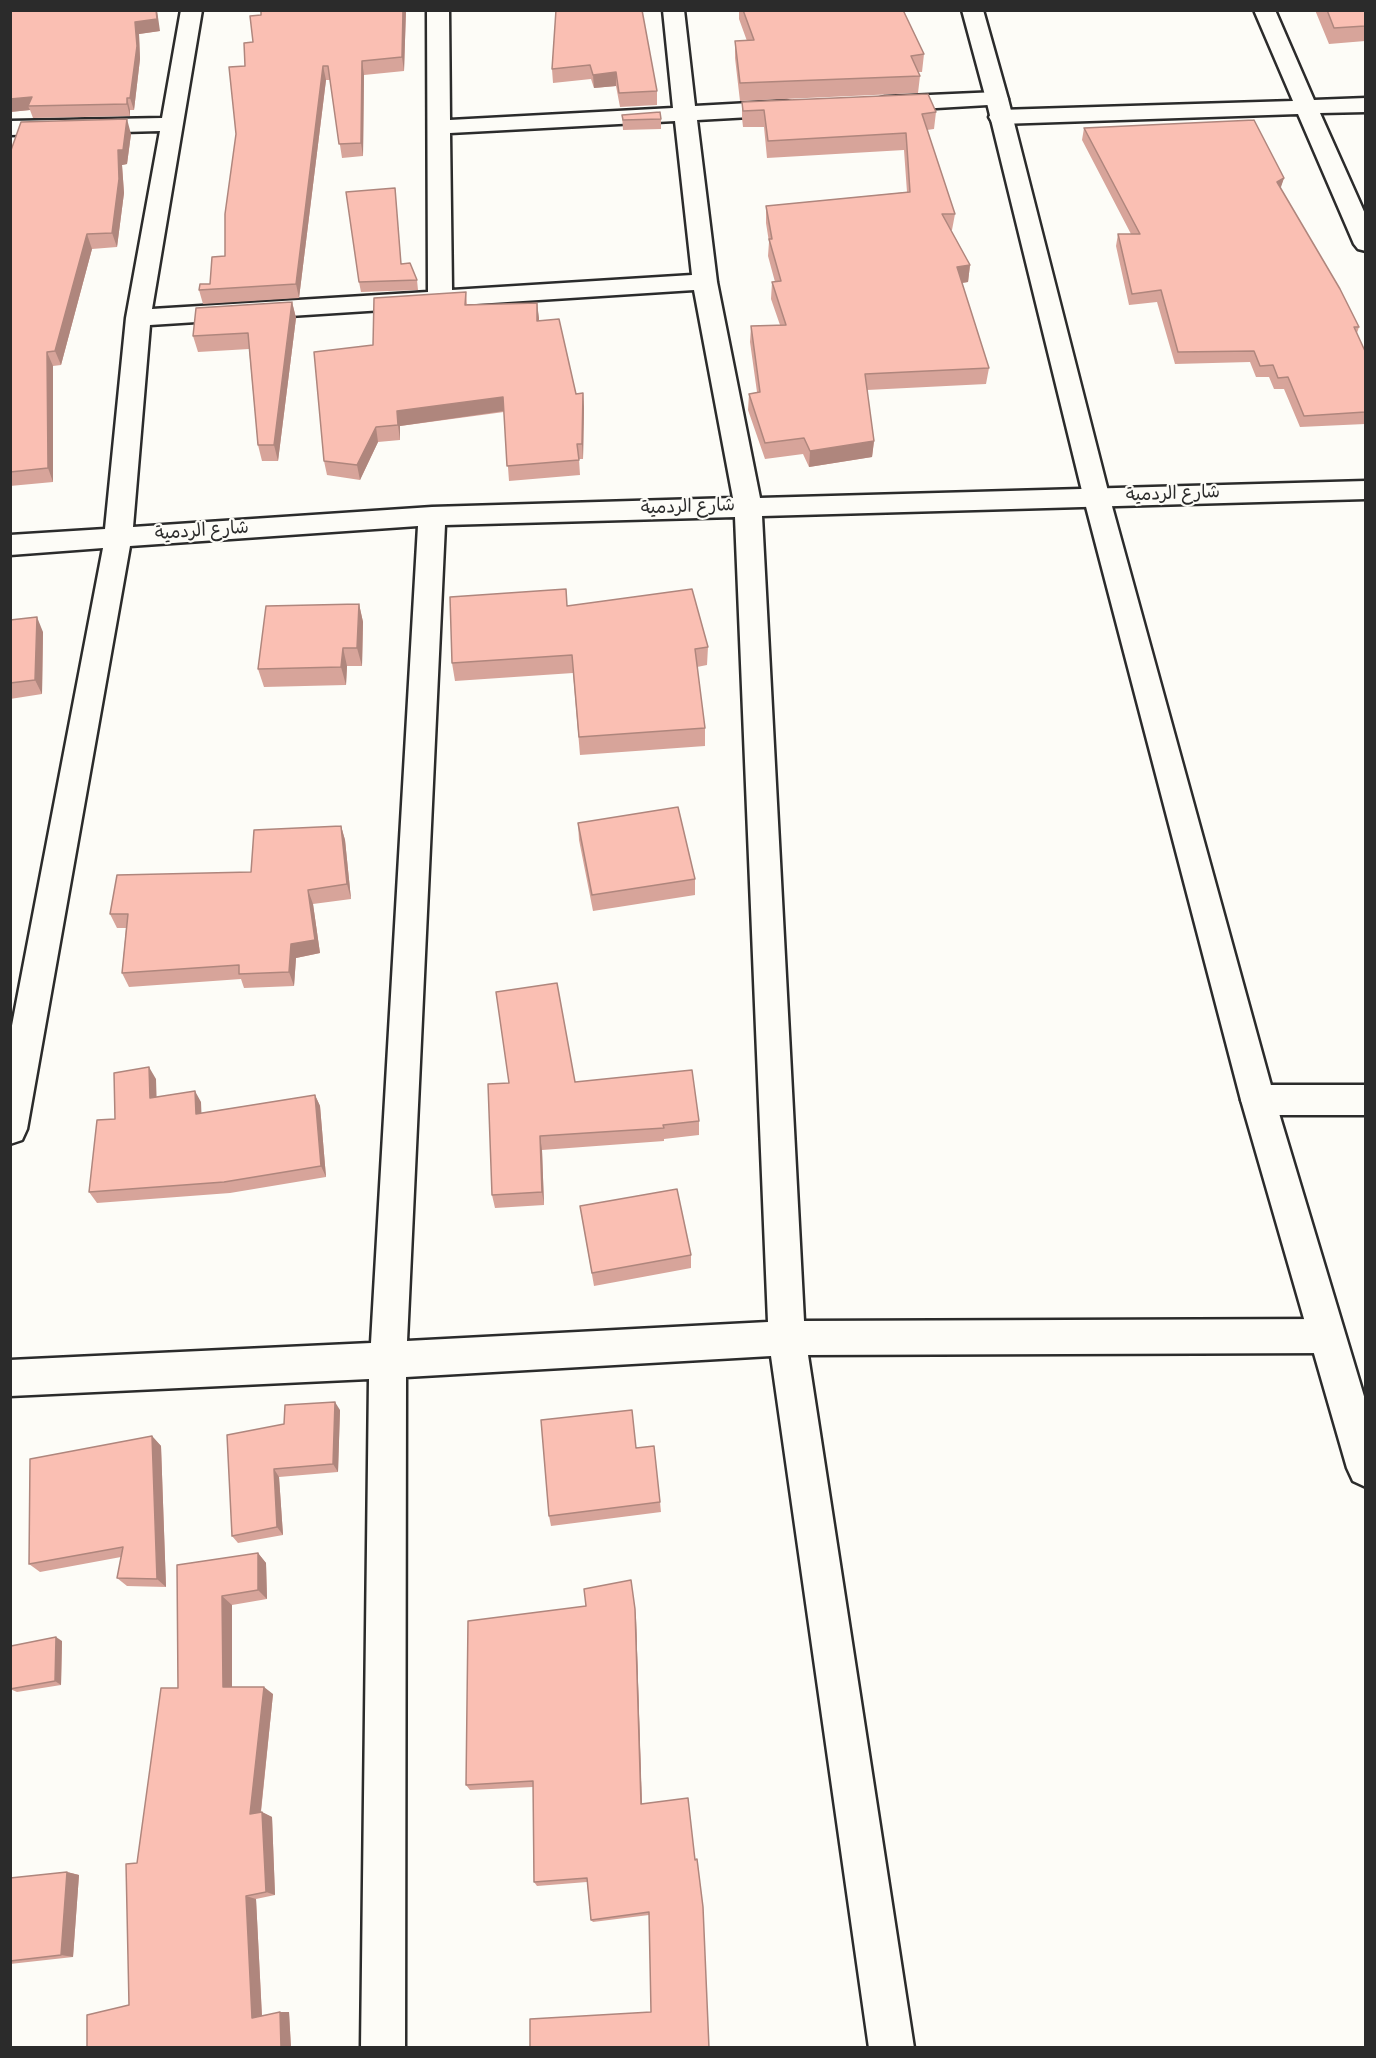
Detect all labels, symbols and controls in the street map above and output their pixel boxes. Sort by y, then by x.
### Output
street label: شارع الردمية [1126,484,1220,508]
street label: شارع الردمية [641,497,735,521]
street label: شارع الردمية [154,519,250,547]

